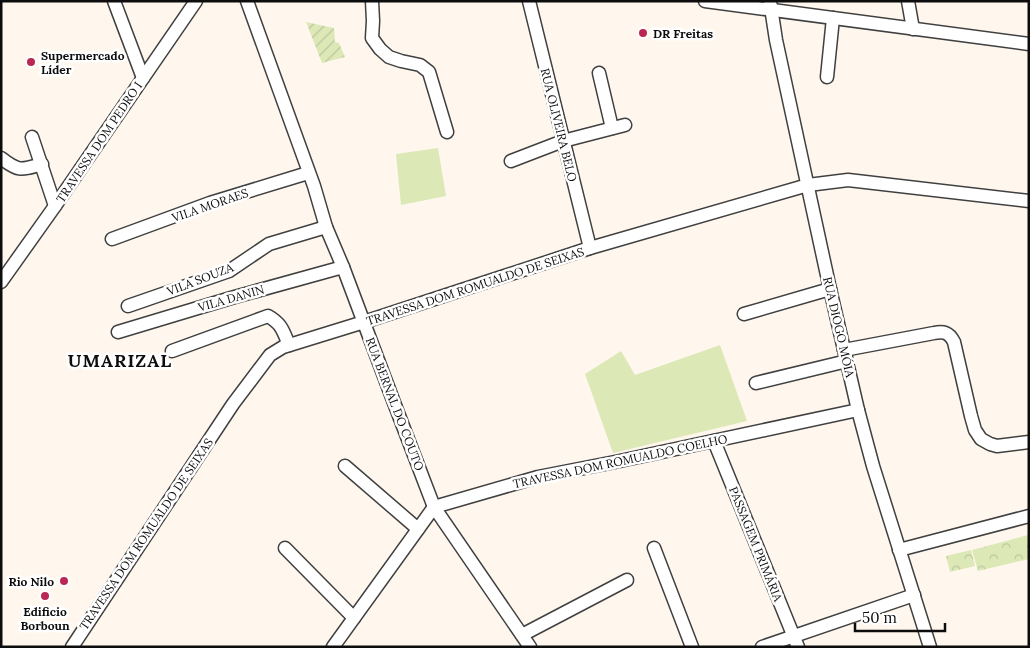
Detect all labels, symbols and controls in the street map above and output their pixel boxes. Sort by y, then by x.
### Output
place label: DR Freitas [653,26,713,41]
marker: DR Freitas [637,27,649,39]
place label: Supermercado Líder [41,48,125,77]
marker: Supermercado Líder [25,56,37,68]
street label: RUA OLIVEIRA BELO [538,67,580,183]
street label: TRAVESSA DOM PEDRO I [53,79,145,205]
street label: VILA MORAES [169,185,250,225]
street label: TRAVESSA DOM ROMUALDO DE SEIXAS [364,244,586,328]
street label: VILA SOUZA [164,259,236,299]
street label: RUA DIOGO MÓIA [820,275,858,379]
street label: VILA DANIN [195,281,266,315]
street label: RUA BERNAL DO COUTO [363,335,427,473]
district label: UMARIZAL [68,349,172,372]
street label: TRAVESSA DOM ROMUALDO COELHO [511,431,729,491]
street label: TRAVESSA DOM ROMUALDO DE SEIXAS [76,435,216,633]
street label: PASSAGEM PRIMÁRIA [726,484,786,604]
place label: Rio Nilo [8,574,54,589]
marker: Rio Nilo [58,575,70,587]
marker: Edificio Borboun [39,590,51,602]
scale bar [855,600,945,632]
place label: Edificio Borboun [20,604,70,633]
text: 50 m [862,608,897,627]

